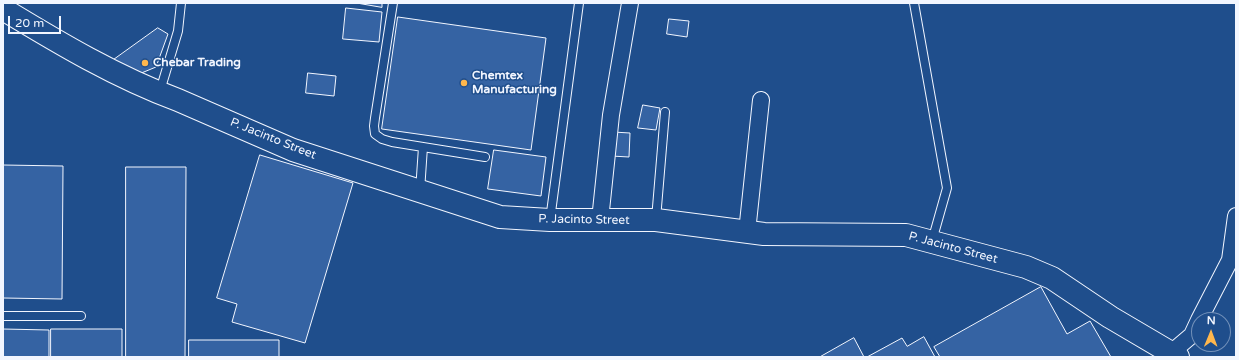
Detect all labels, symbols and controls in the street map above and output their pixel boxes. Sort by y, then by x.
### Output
scale bar [10,8,63,34]
text: 20 m [15,16,44,30]
place label: Chebar Trading [153,56,241,70]
marker: Chebar Trading [140,58,150,68]
place label: Chemtex Manufacturing [472,69,557,97]
marker: Chemtex Manufacturing [459,78,469,88]
street label: P. Jacinto Street [228,115,318,163]
street label: P. Jacinto Street [538,212,630,228]
street label: P. Jacinto Street [907,229,999,267]
north arrow [1191,312,1231,352]
text: N [1207,314,1216,327]

